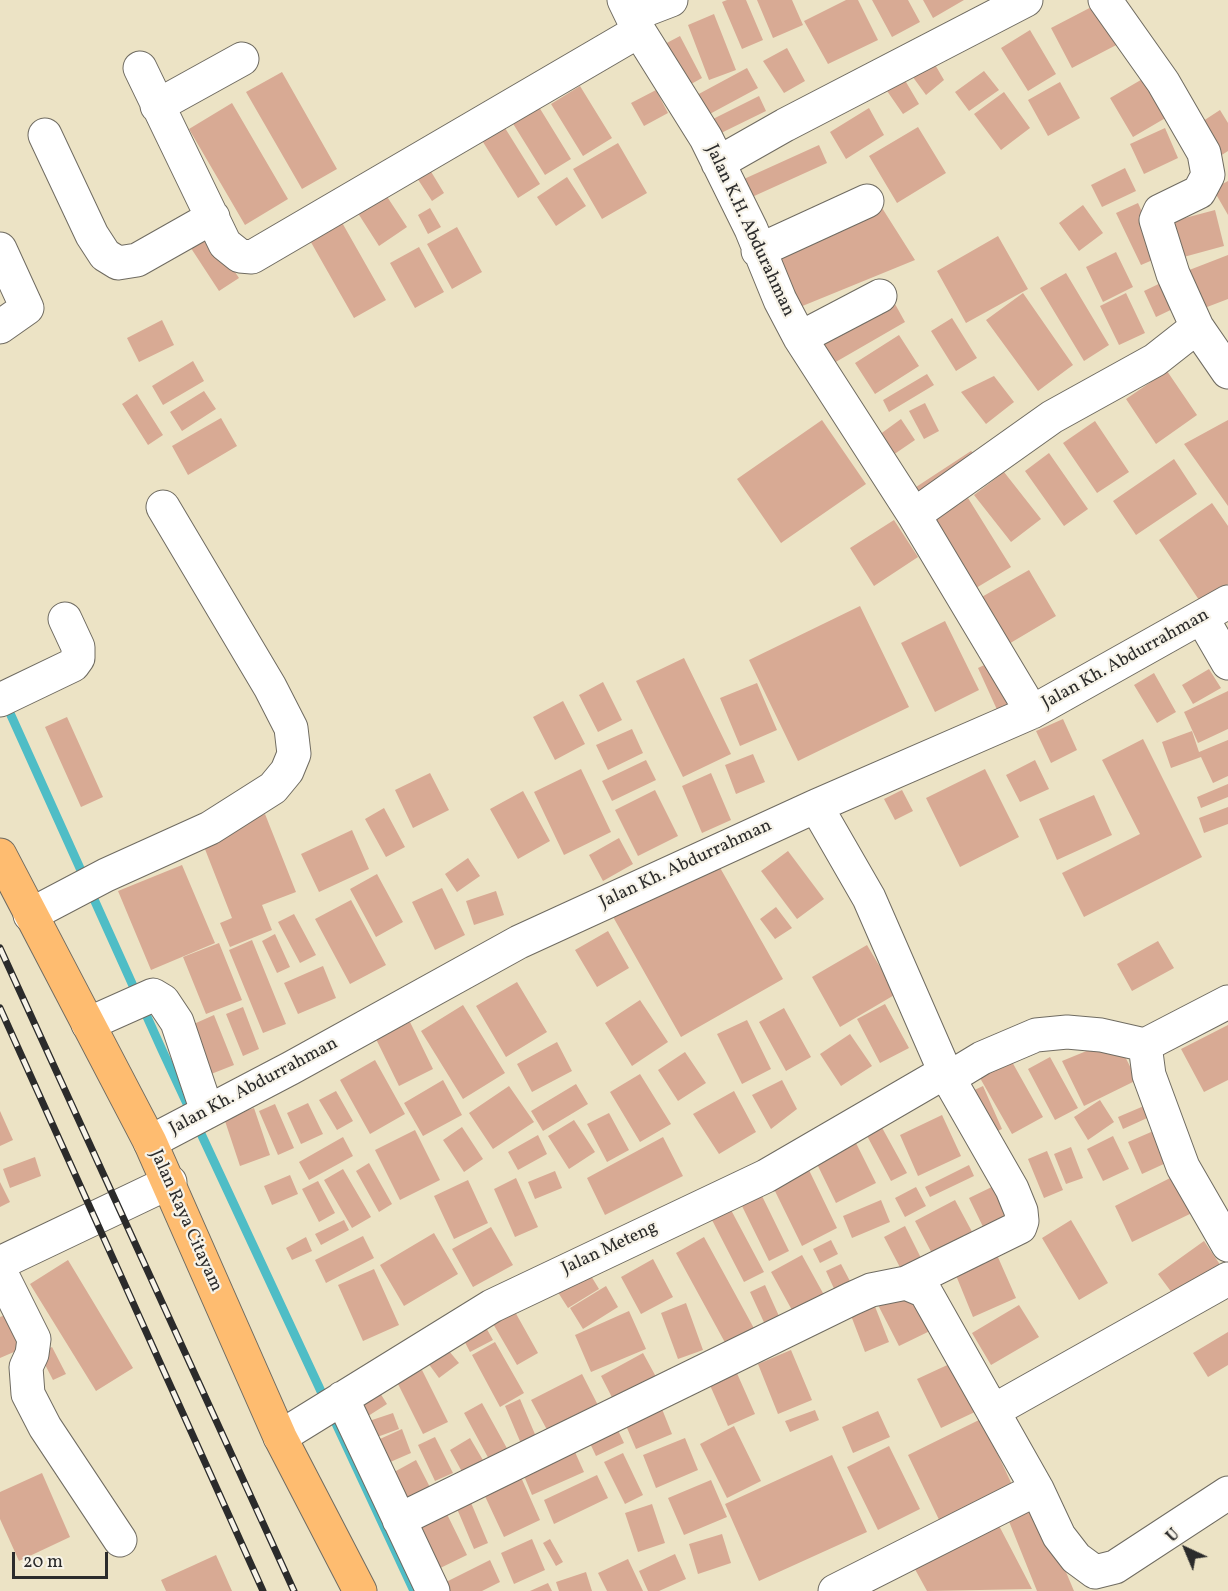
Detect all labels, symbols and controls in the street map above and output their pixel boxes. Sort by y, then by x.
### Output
street label: Jalan K.H. Abdurahman [700,142,798,320]
street label: Jalan Kh. Abdurrahman [1039,605,1213,715]
street label: Jalan Kh. Abdurrahman [596,816,776,914]
street label: Jalan Kh. Abdurrahman [166,1033,342,1141]
street label: Jalan Raya Citayam [144,1147,226,1295]
street label: Jalan Meteng [559,1217,661,1281]
north arrow [1156,1519,1216,1579]
text: U [1162,1524,1185,1548]
scale bar [15,1540,111,1578]
text: 20 m [23,1550,63,1575]

